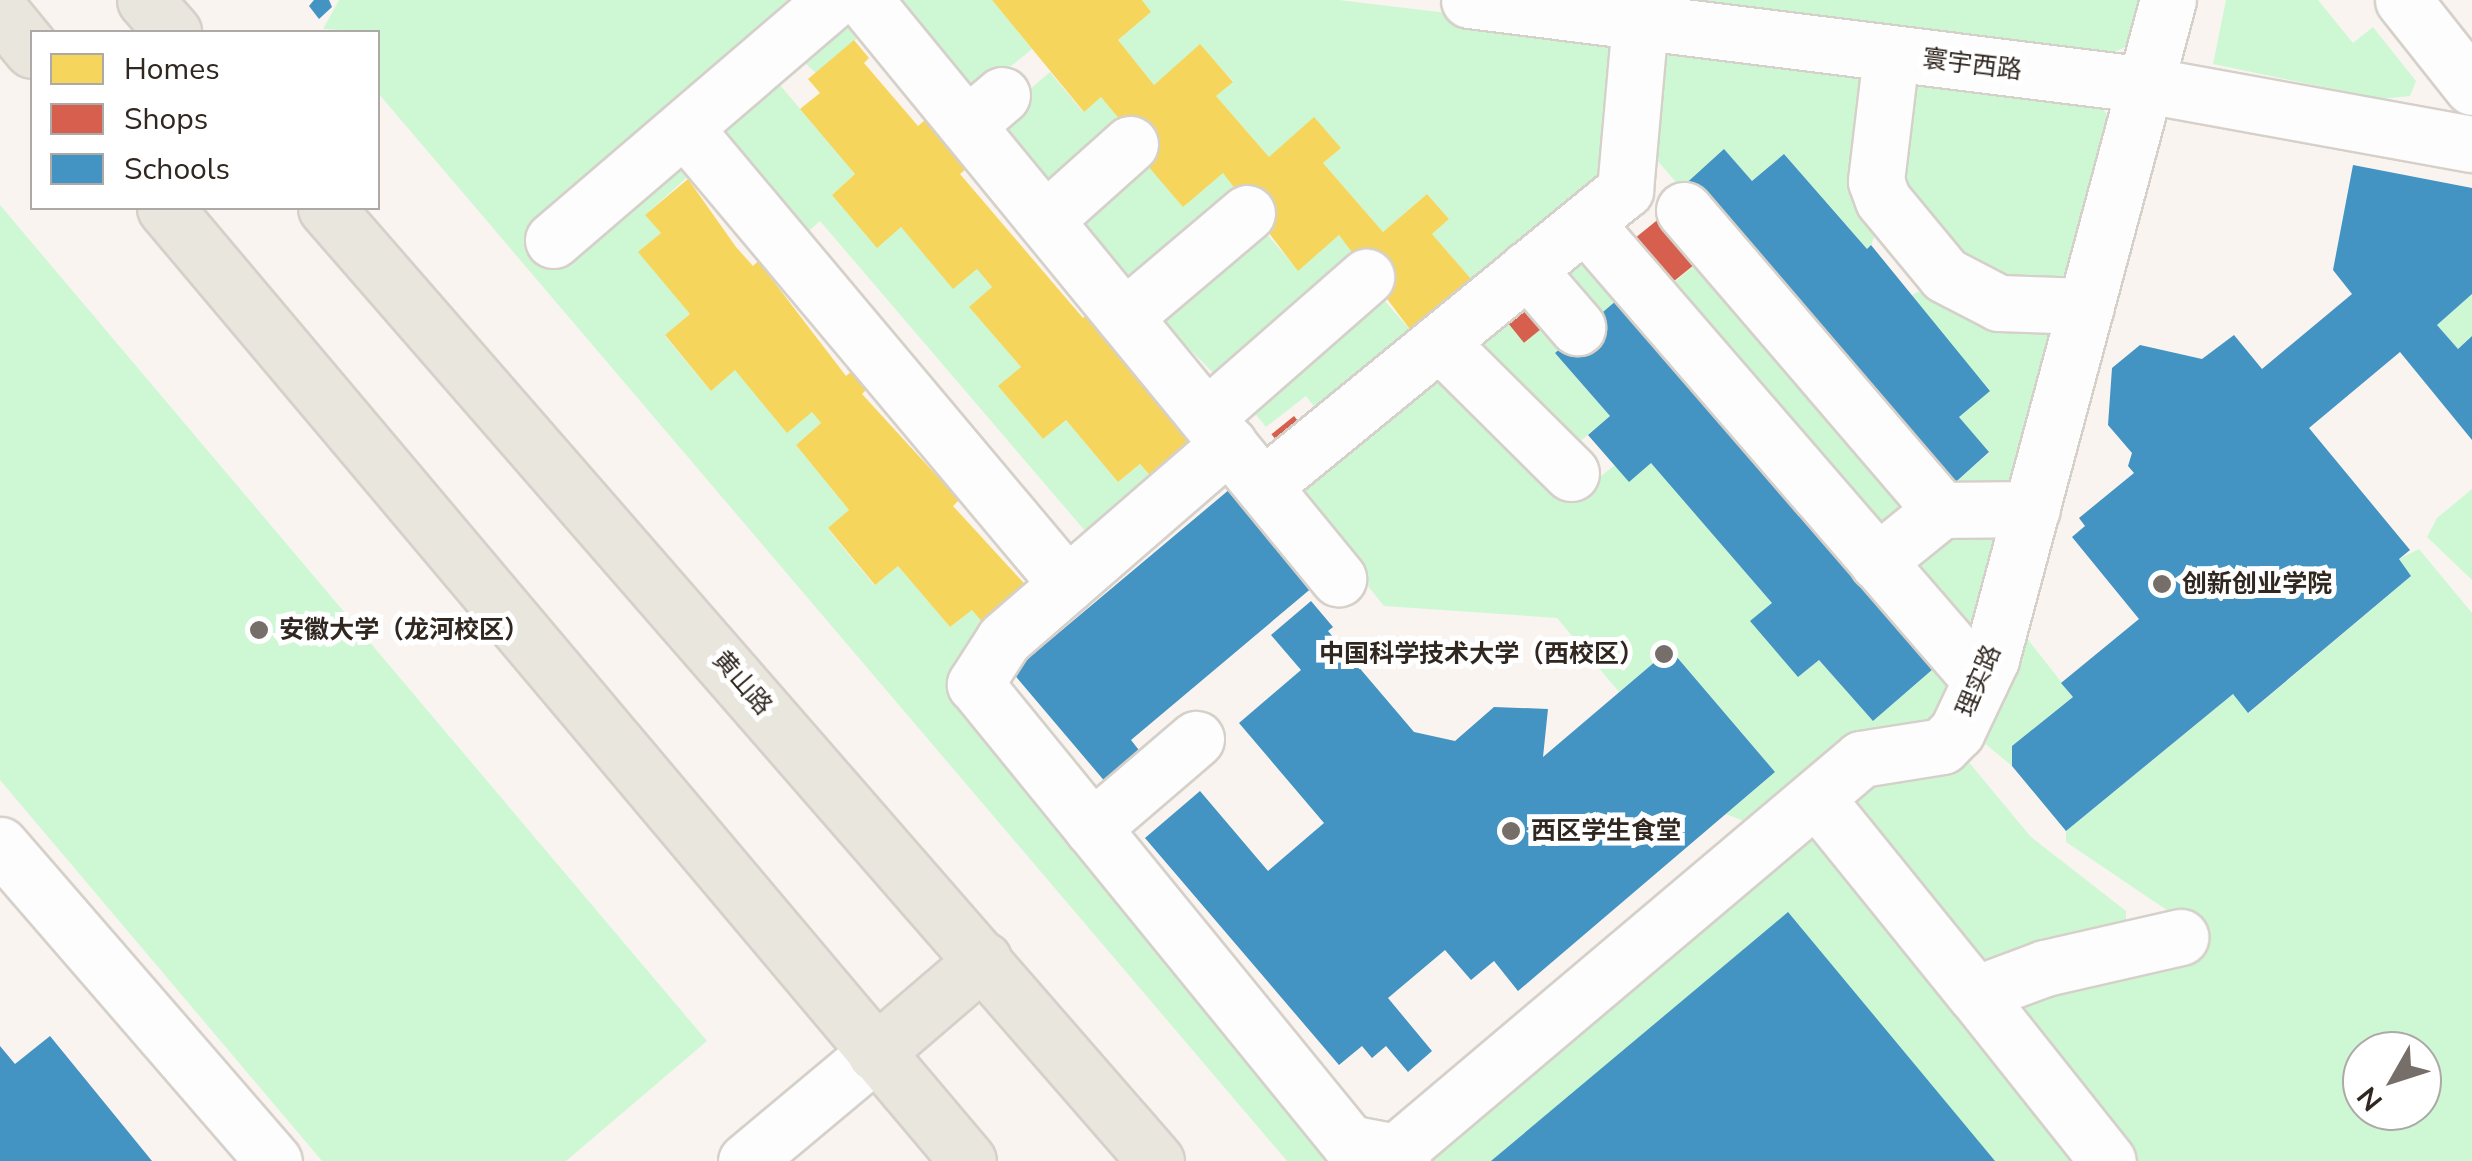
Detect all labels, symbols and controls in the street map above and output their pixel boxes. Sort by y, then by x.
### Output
legend [30,30,380,210]
street label: 寰宇西路 [1921,44,2023,86]
text: Homes [124,49,220,90]
text: Shops [124,99,208,140]
text: Schools [124,149,230,190]
place label: 创新创业学院 [2182,569,2332,599]
marker: 创新创业学院 [2151,573,2173,595]
place label: 安徽大学（龙河校区） [279,615,529,645]
marker: 安徽大学（龙河校区） [248,619,270,641]
place label: 中国科学技术大学（西校区） [1319,639,1644,669]
street label: 理实路 [1951,641,2007,721]
marker: 中国科学技术大学（西校区） [1653,643,1675,665]
street label: 黄山路 [706,645,778,721]
place label: 西区学生食堂 [1531,816,1681,846]
marker: 西区学生食堂 [1500,820,1522,842]
north arrow [2342,1031,2442,1131]
text: N [2349,1079,2392,1119]

